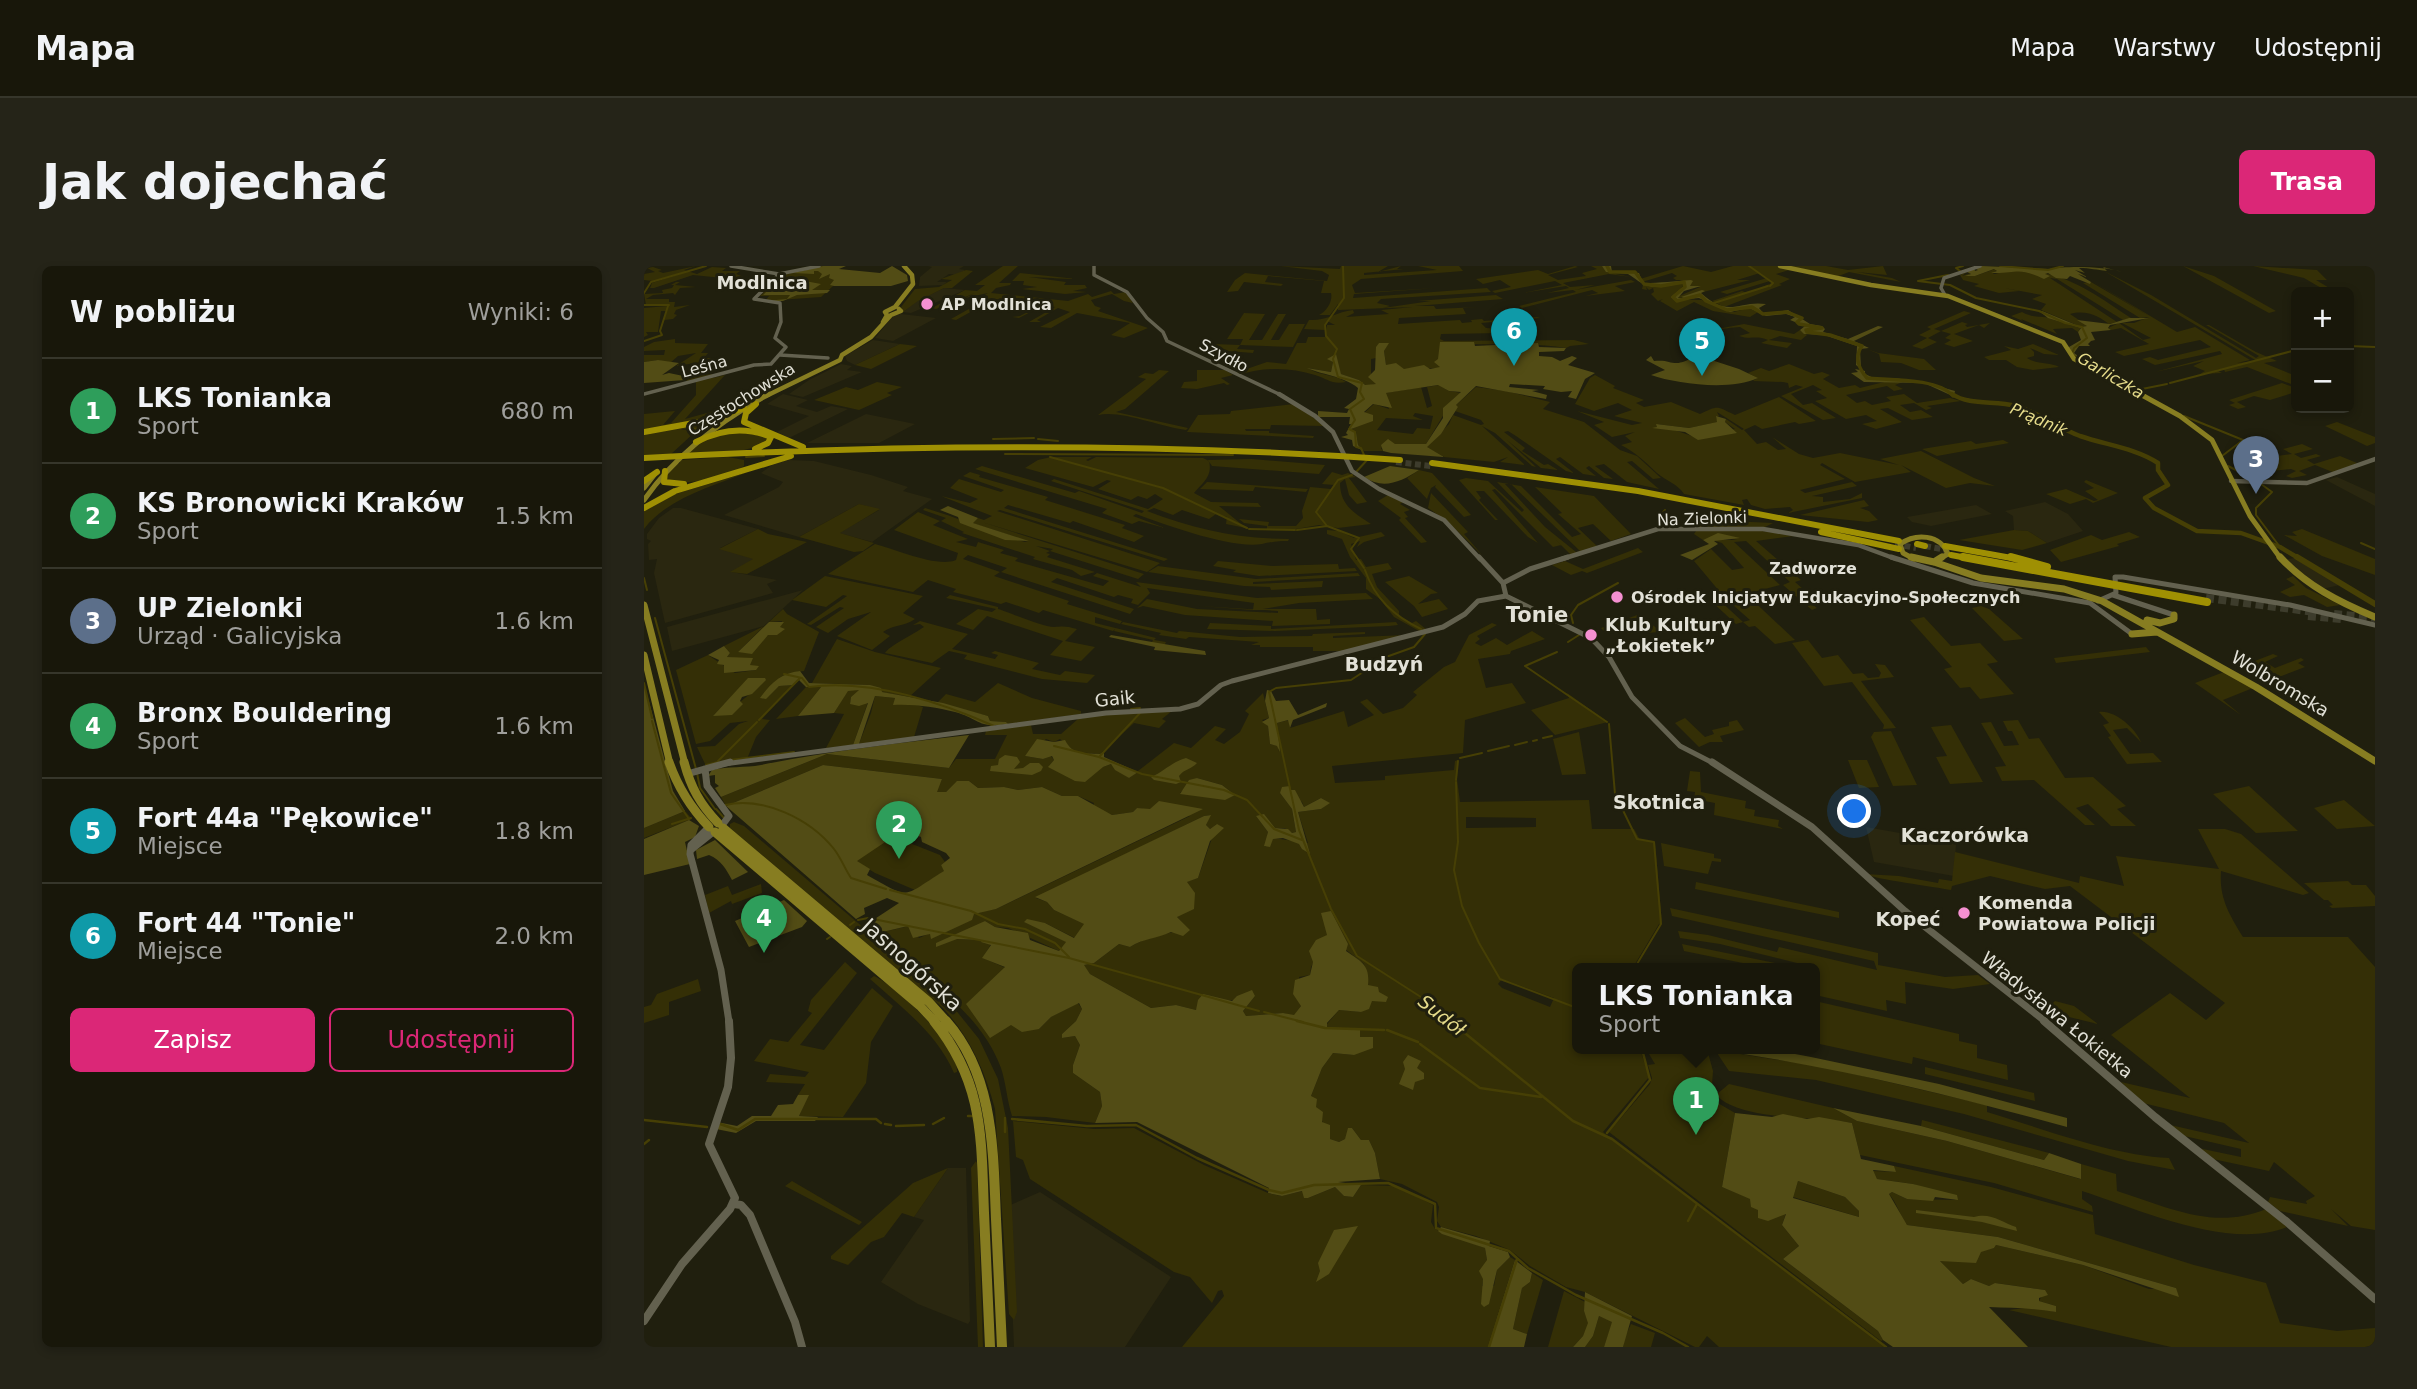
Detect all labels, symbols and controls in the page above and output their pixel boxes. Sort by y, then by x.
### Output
text: Mapa [35,29,136,68]
text: Mapa [2010,34,2076,62]
text: Warstwy [2114,34,2216,62]
text: Udostępnij [2254,34,2382,62]
button: Trasa [2239,150,2375,214]
text: Jak dojechać [42,154,388,211]
district label: Modlnica [716,272,808,293]
map controls [2291,287,2354,413]
button: + [2291,287,2354,350]
text: W pobliżu [70,294,236,329]
place label: AP Modlnica [941,295,1052,314]
marker: AP Modlnica [919,296,935,312]
text: Wyniki: 6 [468,299,574,325]
pin: 6 [1491,308,1537,366]
pin: 5 [1679,318,1725,376]
street label: Szydło [1196,335,1251,376]
water label: Garliczka [2074,348,2147,403]
button: − [2291,350,2354,413]
street label: Leśna [679,351,729,382]
street label: Częstochowska [684,359,798,440]
text: LKS Tonianka [137,383,332,413]
text: 1 [85,398,101,424]
text: 680 m [500,398,574,424]
water label: Prądnik [2007,399,2071,440]
text: Sport [137,413,199,439]
pin: 3 [2233,436,2279,494]
text: KS Bronowicki Kraków [137,488,464,518]
text: 2 [85,503,101,529]
text: 1.5 km [494,503,574,529]
street label: Na Zielonki [1657,507,1747,530]
text: Sport [137,518,199,544]
district label: Zadworze [1769,559,1857,578]
place label: Ośrodek Inicjatyw Edukacyjno-Społecznych [1631,588,2020,607]
marker: Ośrodek Inicjatyw Edukacyjno-Społecznych [1609,589,1625,605]
text: UP Zielonki [137,593,303,623]
district label: Tonie [1506,603,1568,627]
text: 3 [85,608,101,634]
text: 1.6 km [494,608,574,634]
place label: Klub Kultury „Łokietek” [1605,614,1732,656]
text: Urząd · Galicyjska [137,623,342,649]
marker: Klub Kultury „Łokietek” [1583,627,1599,643]
street label: Wolbromska [2228,646,2333,721]
district label: Budzyń [1345,653,1423,675]
street label: Gaik [1094,686,1137,711]
text: Bronx Bouldering [137,698,392,728]
text: 4 [85,713,101,739]
text: 1.6 km [494,713,574,739]
text: Sport [137,728,199,754]
district label: Skotnica [1613,791,1705,813]
your location [1837,794,1871,828]
pin: 2 [876,801,922,859]
text: Fort 44a "Pękowice" [137,803,433,833]
text: 5 [85,818,101,844]
text: 1.8 km [494,818,574,844]
district label: Kaczorówka [1901,824,2029,846]
text: Miejsce [137,833,223,859]
place label: Komenda Powiatowa Policji [1978,892,2155,934]
pin: 4 [741,895,787,953]
marker: Komenda Powiatowa Policji [1956,905,1972,921]
text: Fort 44 "Tonie" [137,908,355,938]
district label: Kopeć [1875,908,1941,930]
street label: Jasnogórska [855,912,967,1016]
text: 6 [85,923,101,949]
text: 2.0 km [494,923,574,949]
text: Miejsce [137,938,223,964]
street label: Władysława Łokietka [1977,947,2137,1082]
popup [1572,963,1820,1054]
text: LKS Tonianka [1599,981,1793,1011]
water label: Sudół [1414,990,1471,1041]
button: Zapisz [70,1008,315,1072]
button: Udostępnij [329,1008,574,1072]
text: Sport [1599,1011,1660,1037]
pin: 1 [1673,1077,1719,1135]

